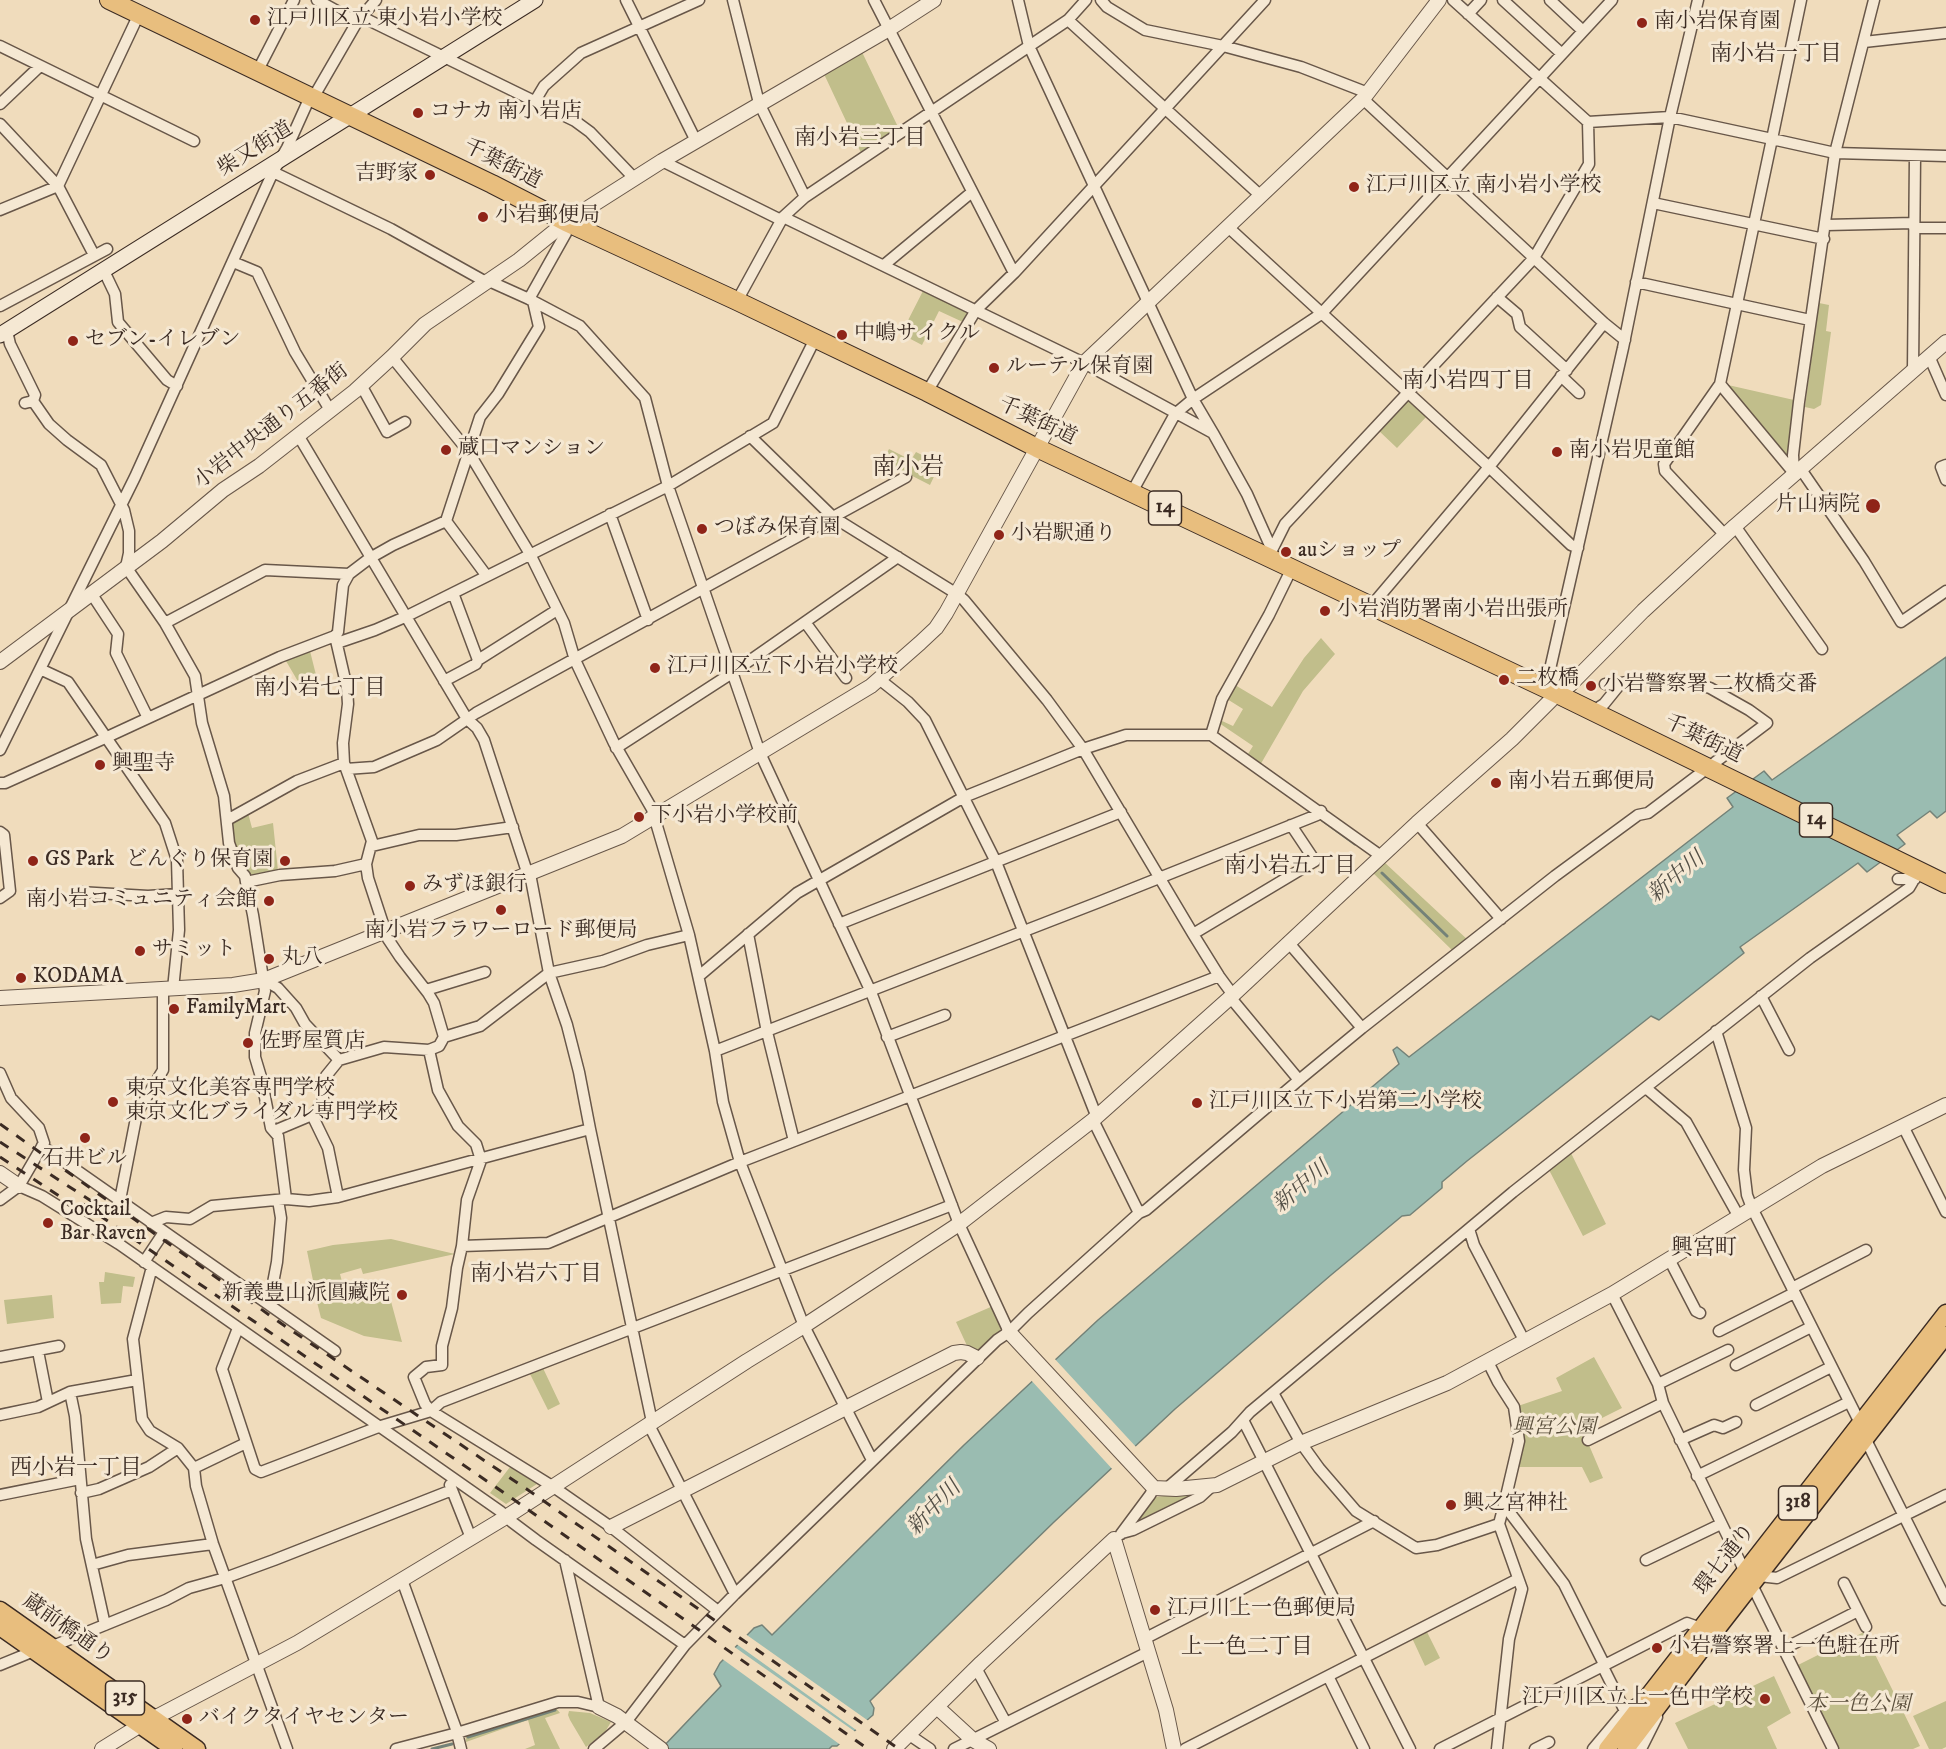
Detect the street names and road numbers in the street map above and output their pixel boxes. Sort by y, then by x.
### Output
street label: 柴又街道 [214,117,298,183]
street label: 千葉街道 [459,135,545,195]
street label: 小岩中央通り五番街 [190,359,354,495]
street label: 千葉街道 [994,392,1080,452]
road number: 14 [1148,491,1182,525]
street label: 千葉街道 [1660,710,1746,770]
road number: 14 [1800,803,1832,837]
road number: 318 [1778,1486,1818,1520]
street label: 環七通り [1690,1519,1762,1601]
street label: 蔵前橋通り [17,1590,117,1670]
road number: 315 [106,1681,144,1715]

